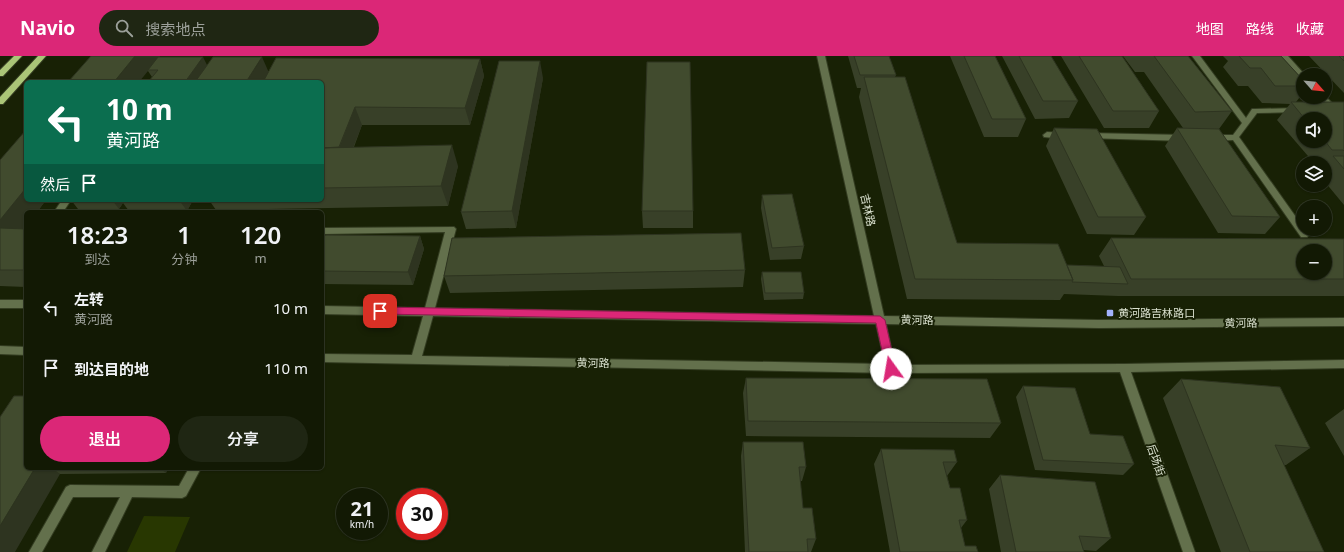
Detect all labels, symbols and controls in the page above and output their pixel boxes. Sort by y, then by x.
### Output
search box [99,10,379,46]
text: Navio [20,15,75,41]
icon: search [113,17,135,39]
text: 搜索地点 [145,19,205,39]
text: 地图 [1196,19,1224,38]
text: 路线 [1246,19,1274,38]
text: 收藏 [1296,19,1324,38]
north arrow [1296,68,1332,104]
map controls [1296,68,1332,280]
text: 10 m [106,90,173,128]
icon: left [40,96,92,148]
button: sound [1296,112,1332,148]
text: 黄河路 [106,128,160,152]
button: layers [1296,156,1332,192]
icon: arrive [78,172,100,194]
text: 然后 [40,174,70,194]
street label: 吉林路 [857,192,880,228]
button: + [1296,200,1332,236]
text: 18:23 [67,218,128,251]
text: 1 [177,218,191,251]
text: 120 [240,218,281,251]
button: − [1296,244,1332,280]
text: m [255,249,267,267]
text: 到达 [85,250,111,268]
text: 分钟 [171,250,197,268]
text: 左转 [74,289,104,309]
pin [363,294,397,328]
icon: left [40,297,62,319]
text: 10 m [273,298,308,318]
icon: arrive [369,300,391,322]
place label: 黄河路吉林路口 [1118,305,1195,320]
marker: 黄河路吉林路口 [1105,308,1115,318]
text: 黄河路 [74,310,113,328]
street label: 黄河路 [900,312,934,327]
street label: 黄河路 [1224,315,1258,330]
position arrow [870,348,912,390]
street label: 黄河路 [576,355,610,370]
icon: arrive [40,357,62,379]
text: 110 m [264,358,308,378]
text: 到达目的地 [74,359,149,379]
button: 退出 [40,416,170,462]
button: 分享 [178,416,308,462]
street label: 后场街 [1144,442,1169,478]
speed limit sign: 30 [396,488,448,540]
text: 21 [351,495,373,522]
text: km/h [350,517,374,531]

